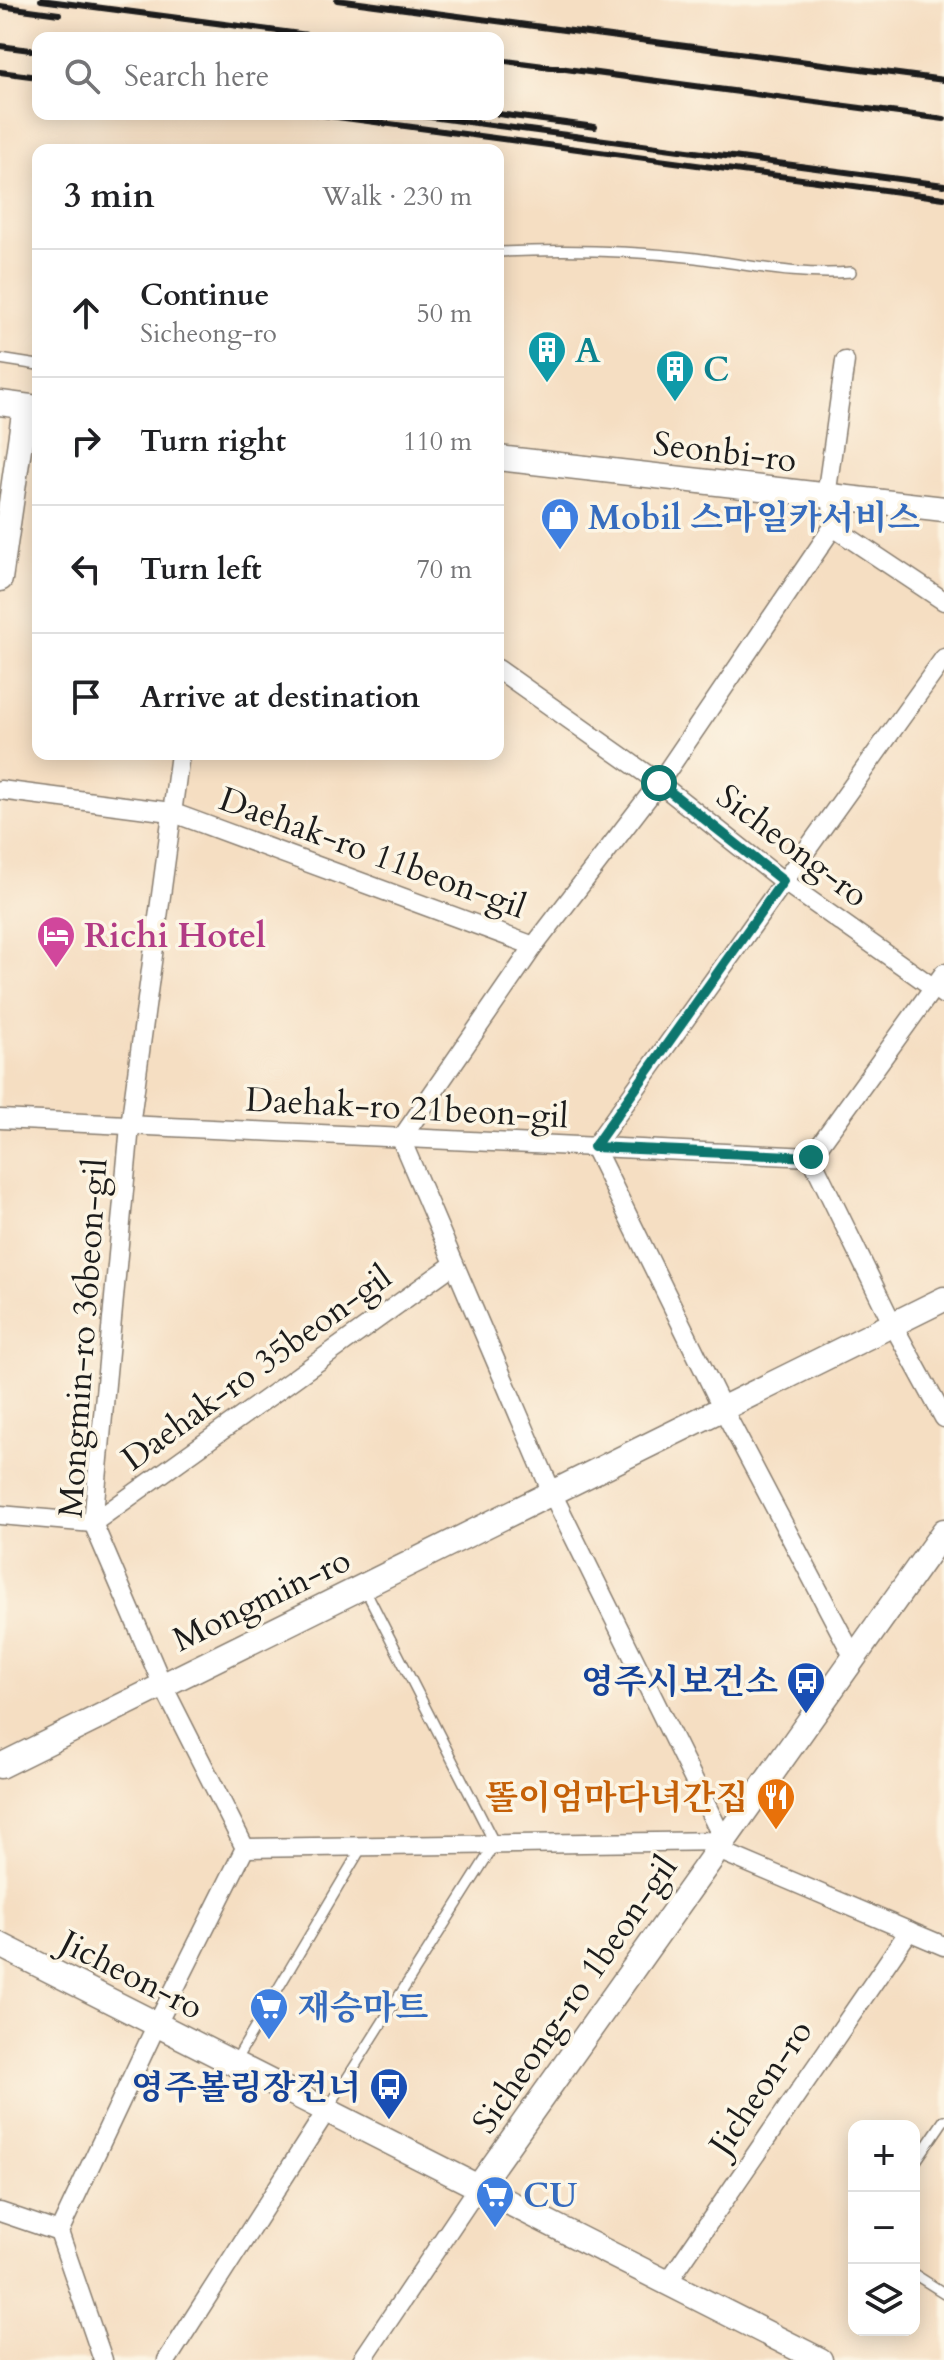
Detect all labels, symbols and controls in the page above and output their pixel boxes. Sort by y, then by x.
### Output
search box [32,32,504,120]
icon: search [60,54,104,98]
text: Search here [124,56,269,97]
text: 3 min [64,173,155,219]
text: Walk · 230 m [322,179,472,214]
text: Continue [140,275,269,316]
icon: ahead [64,291,108,335]
text: 50 m [416,296,472,331]
text: Sicheong-ro [140,316,277,351]
place label: A [575,328,601,374]
building icon: A [526,329,568,384]
place label: C [703,347,729,393]
building icon: C [654,348,696,403]
icon: right [64,419,108,463]
street label: Seonbi-ro [651,420,799,484]
text: Turn right [140,421,286,462]
text: 110 m [403,424,472,459]
place label: Mobil 스마일카서비스 [588,495,920,541]
shop icon: Mobil 스마일카서비스 [539,496,581,551]
icon: left [64,547,108,591]
text: Turn left [140,549,262,590]
text: 70 m [416,552,472,587]
icon: arrive [64,675,108,719]
text: Arrive at destination [140,677,420,718]
route start [641,765,677,801]
street label: Sicheong-ro [707,774,878,918]
street label: Daehak-ro 11beon-gil [213,776,533,930]
place label: Richi Hotel [84,913,266,959]
hotel icon: Richi Hotel [35,914,77,969]
street label: Daehak-ro 21beon-gil [244,1077,570,1139]
route end [793,1139,829,1175]
street label: Mongmin-ro 36beon-gil [47,1156,119,1519]
street label: Daehak-ro 35beon-gil [112,1254,401,1481]
street label: Mongmin-ro [165,1537,358,1663]
place label: 영주시보건소 [581,1659,778,1705]
bus stop icon: 영주시보건소 [785,1660,827,1715]
place label: 똘이엄마다녀간집 [485,1775,748,1821]
restaurant icon: 똘이엄마다녀간집 [755,1776,797,1831]
street label: Sicheong-ro 1beon-gil [462,1846,688,2143]
street label: Jicheon-ro [48,1917,211,2030]
place label: 재승마트 [297,1985,429,2031]
supermarket icon: 재승마트 [248,1986,290,2041]
street label: Jicheon-ro [696,2011,823,2169]
place label: 영주볼링장건너 [131,2065,361,2111]
bus stop icon: 영주볼링장건너 [368,2066,410,2121]
map controls [848,2120,920,2336]
button: + [848,2120,920,2192]
place label: CU [523,2173,577,2219]
supermarket icon: CU [474,2174,516,2229]
button: − [848,2192,920,2264]
button: layers [848,2264,920,2336]

